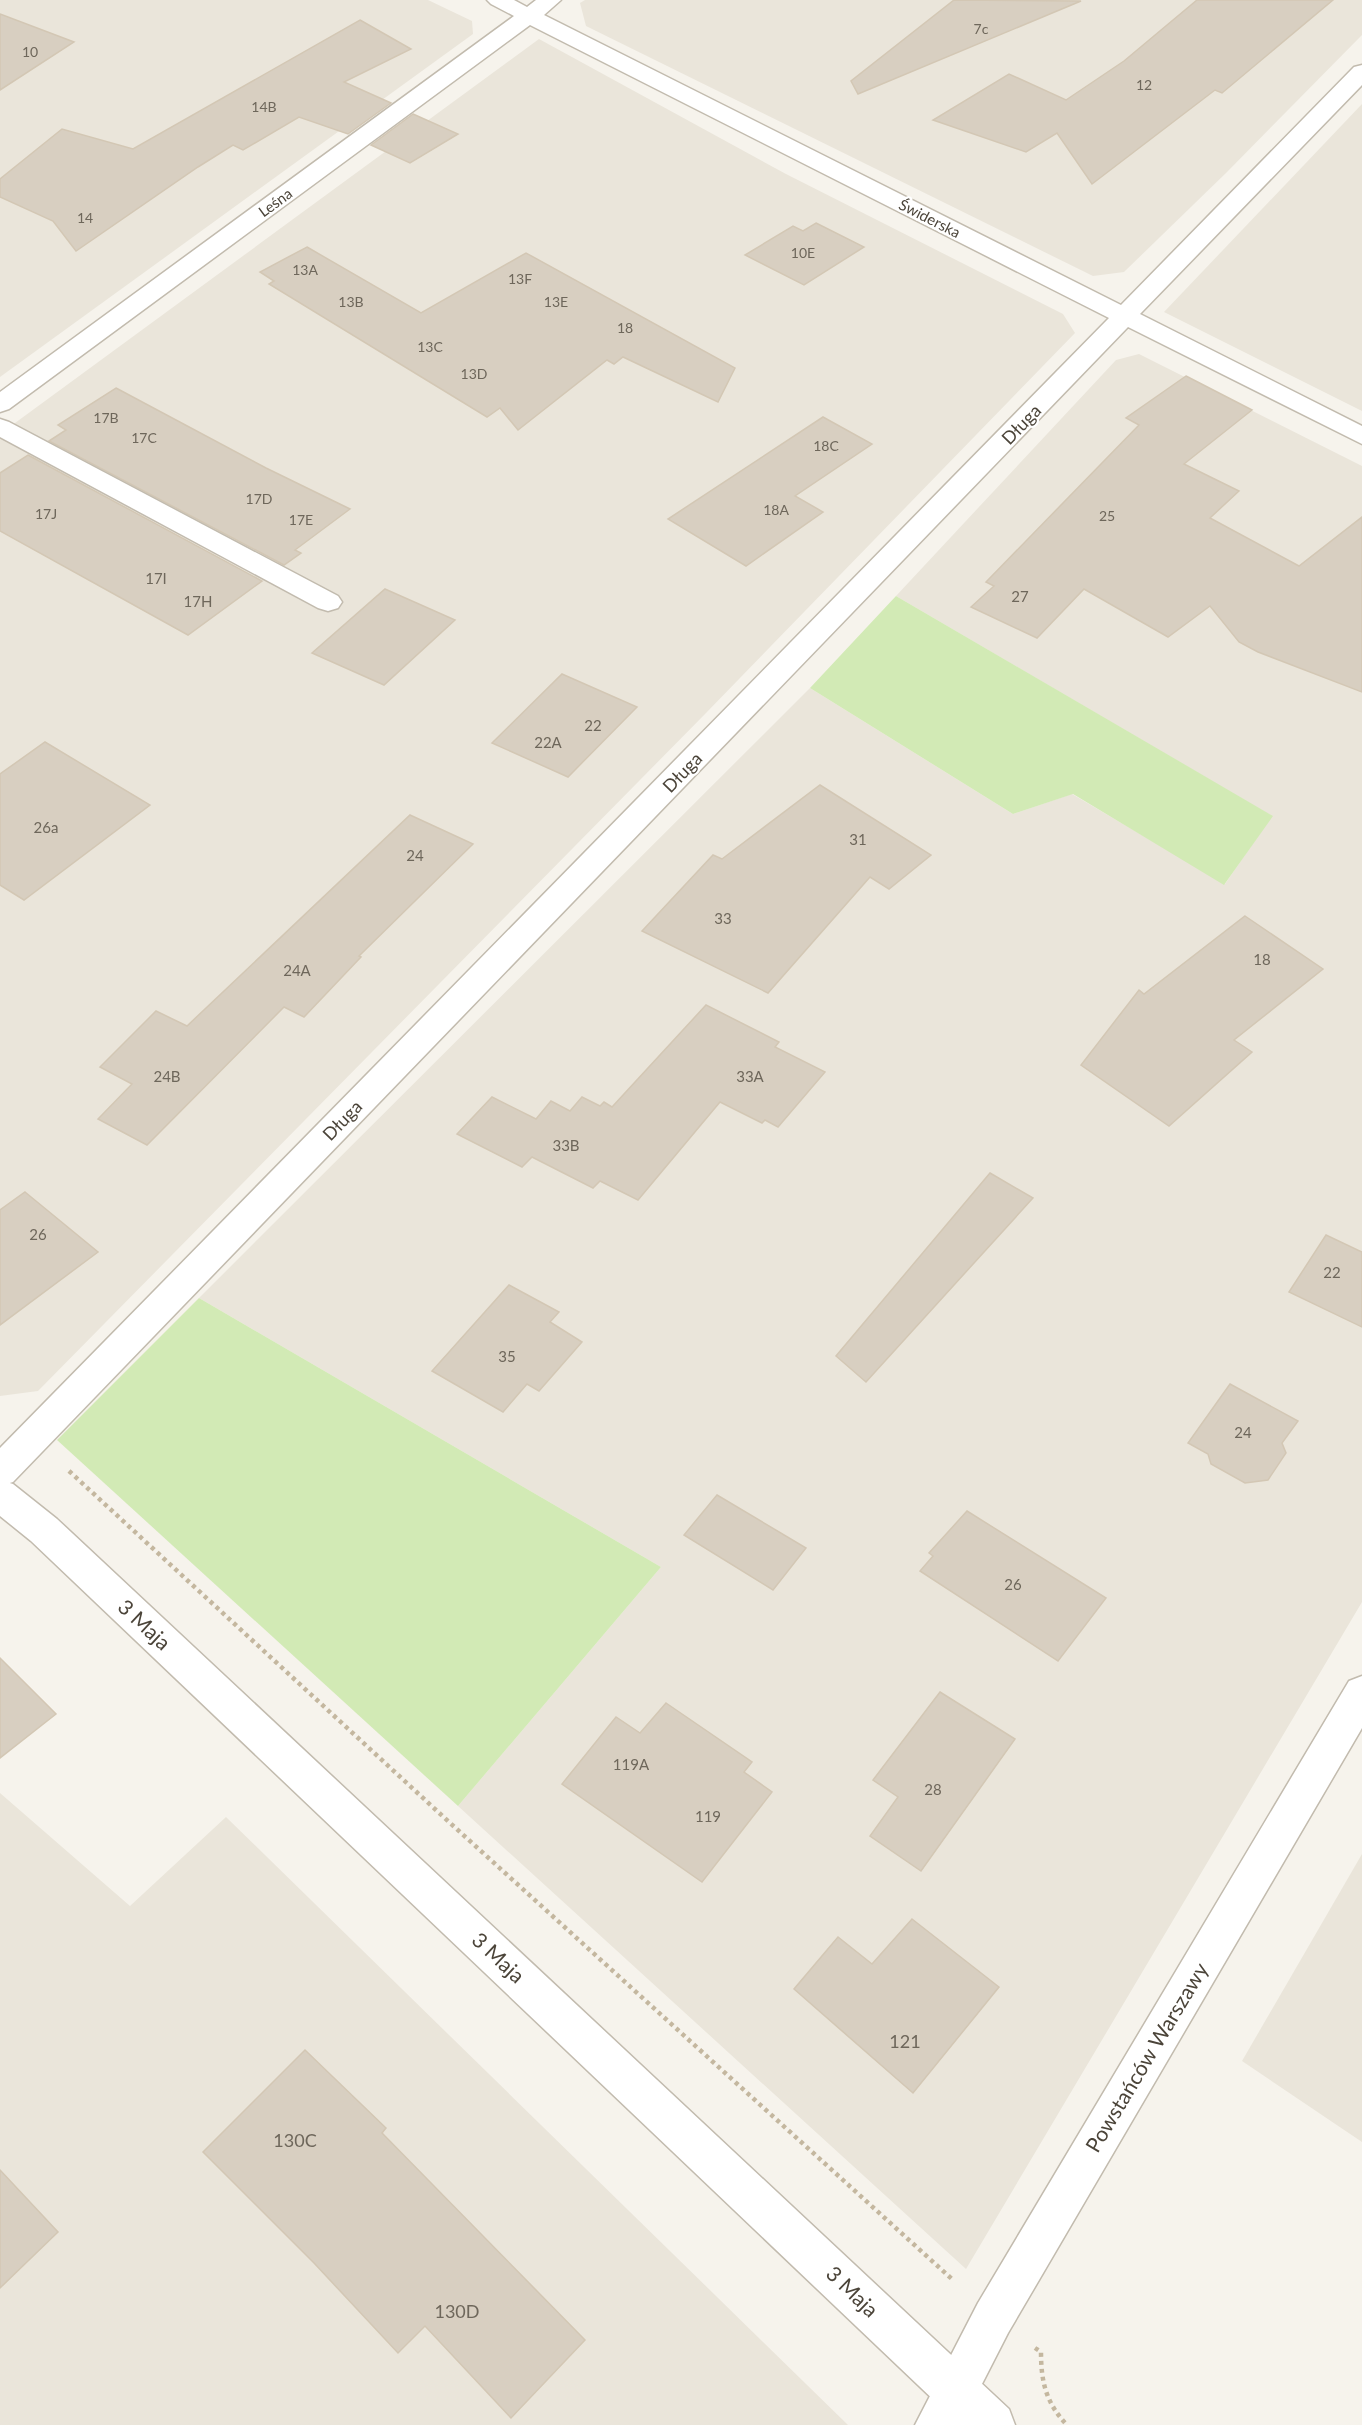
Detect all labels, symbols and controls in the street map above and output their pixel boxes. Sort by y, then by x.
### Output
house number: 7c [974,20,989,37]
house number: 10 [22,43,38,60]
house number: 12 [1136,76,1152,93]
house number: 14B [251,98,277,115]
street label: Leśna [255,184,295,220]
street label: Świderska [896,195,964,241]
house number: 14 [77,209,93,226]
house number: 10E [791,244,815,261]
house number: 13A [292,261,318,278]
house number: 13F [508,270,532,287]
house number: 13B [338,293,364,310]
house number: 13E [544,293,568,310]
house number: 18 [617,319,633,336]
house number: 13C [417,338,443,355]
house number: 13D [461,365,487,382]
street label: Długa [997,399,1045,449]
house number: 17B [93,409,119,426]
house number: 17C [131,429,157,446]
house number: 18C [813,437,839,454]
house number: 17D [246,490,272,507]
house number: 18A [763,501,789,518]
house number: 17J [35,505,57,522]
house number: 25 [1099,507,1115,524]
house number: 17E [289,511,313,528]
house number: 17I [145,569,167,587]
house number: 27 [1011,587,1029,605]
house number: 17H [184,592,212,610]
house number: 22 [584,716,602,734]
house number: 22A [534,733,563,751]
street label: Długa [658,747,706,797]
house number: 26a [34,818,58,836]
house number: 31 [849,830,867,848]
house number: 24 [406,846,424,864]
house number: 33 [714,909,732,927]
house number: 18 [1253,950,1271,968]
house number: 24A [283,961,312,979]
house number: 24B [153,1067,181,1085]
house number: 33A [736,1067,765,1085]
street label: Długa [318,1095,366,1145]
house number: 33B [552,1136,580,1154]
house number: 26 [29,1225,47,1243]
house number: 22 [1323,1263,1341,1281]
house number: 35 [498,1347,516,1365]
house number: 24 [1234,1423,1252,1441]
house number: 26 [1004,1575,1022,1593]
street label: 3 Maja [114,1593,176,1655]
house number: 119A [613,1755,650,1773]
house number: 28 [924,1780,942,1798]
house number: 119 [695,1807,721,1825]
street label: 3 Maja [468,1926,530,1988]
street label: Powstańców Warszawy [1080,1958,1213,2156]
house number: 121 [889,2030,921,2052]
house number: 130C [273,2129,317,2151]
street label: 3 Maja [822,2260,884,2322]
house number: 130D [434,2300,480,2322]

